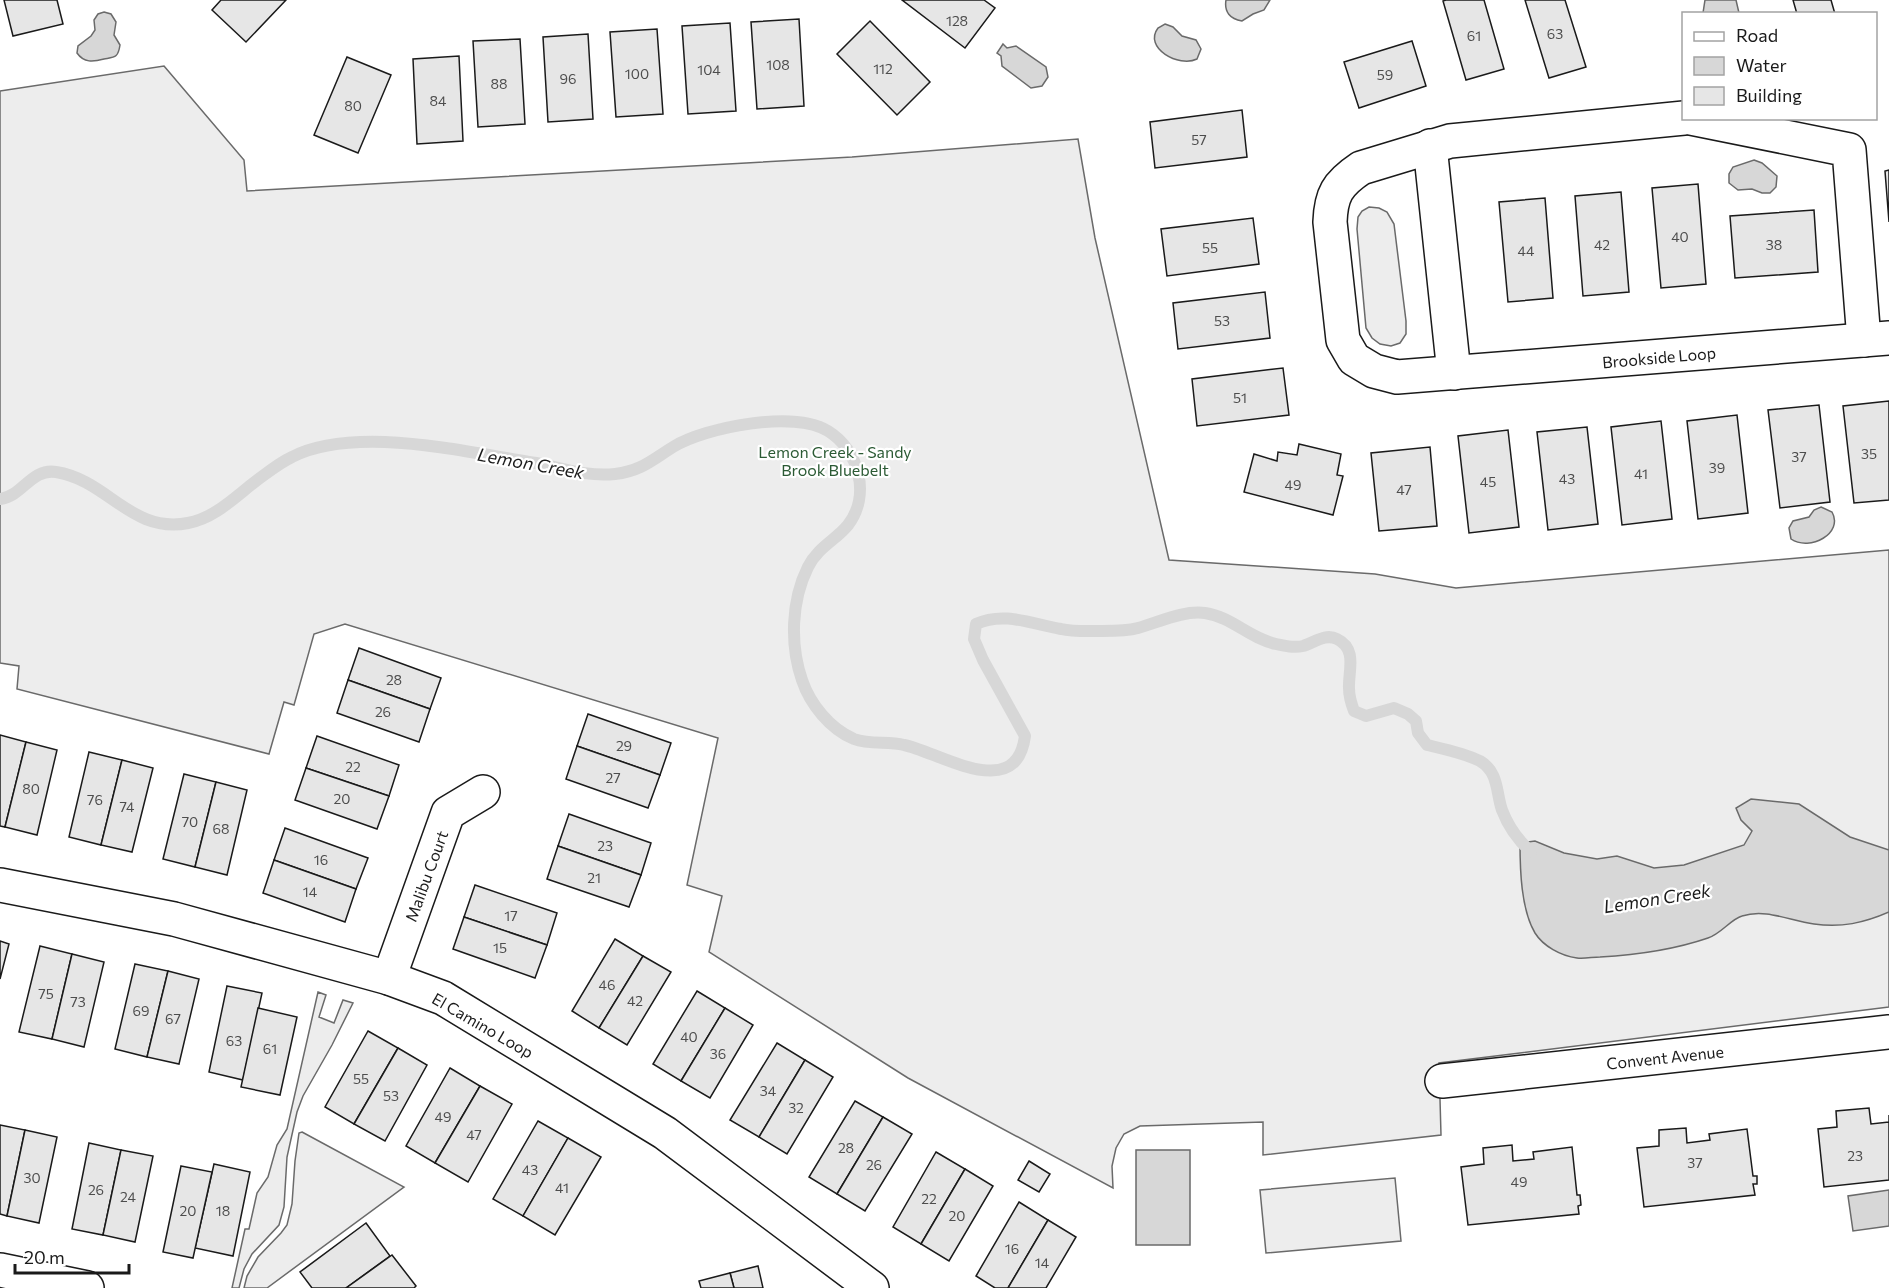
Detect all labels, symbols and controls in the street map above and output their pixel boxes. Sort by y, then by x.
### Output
house number: 128 [946,12,968,29]
legend [1682,12,1877,120]
text: Road [1736,24,1778,46]
house number: 63 [1547,25,1563,42]
house number: 61 [1467,27,1481,44]
text: Water [1736,54,1787,76]
house number: 108 [766,56,790,73]
house number: 112 [873,60,893,77]
house number: 104 [697,61,721,78]
house number: 100 [625,65,649,82]
house number: 59 [1377,66,1393,83]
house number: 96 [560,70,577,87]
house number: 88 [491,75,508,92]
text: Building [1736,84,1802,106]
house number: 84 [430,92,447,109]
house number: 80 [344,97,362,114]
house number: 57 [1191,131,1207,148]
house number: 40 [1671,228,1689,245]
house number: 42 [1594,236,1610,253]
house number: 38 [1766,236,1782,253]
house number: 55 [1202,239,1218,256]
house number: 44 [1518,242,1535,259]
house number: 53 [1214,312,1230,329]
street label: Brookside Loop [1601,343,1717,371]
house number: 51 [1233,389,1247,406]
park label: Lemon Creek - Sandy Brook Bluebelt [758,442,912,479]
water label: Lemon Creek [476,443,587,483]
house number: 35 [1861,445,1877,462]
house number: 37 [1791,448,1807,465]
house number: 39 [1709,459,1725,476]
house number: 41 [1634,465,1648,482]
house number: 43 [1559,470,1575,487]
house number: 45 [1480,473,1496,490]
house number: 49 [1285,476,1301,493]
house number: 47 [1396,481,1412,498]
house number: 28 [386,671,402,688]
house number: 26 [375,703,391,720]
house number: 29 [616,737,632,754]
house number: 22 [345,758,361,775]
house number: 27 [605,769,621,786]
house number: 80 [22,780,40,797]
house number: 20 [334,790,350,807]
house number: 76 [87,791,103,808]
house number: 74 [120,798,135,815]
house number: 70 [182,813,198,830]
house number: 68 [213,820,230,837]
street label: Malibu Court [401,827,451,924]
house number: 23 [597,837,613,854]
house number: 16 [314,851,328,868]
house number: 21 [587,869,601,886]
water label: Lemon Creek [1602,878,1713,917]
house number: 14 [303,883,318,900]
house number: 17 [504,907,518,924]
house number: 15 [493,939,507,956]
house number: 46 [599,976,615,993]
house number: 75 [38,985,54,1002]
street label: El Camino Loop [429,988,537,1062]
house number: 42 [627,992,643,1009]
house number: 73 [70,993,86,1010]
house number: 69 [133,1002,149,1019]
house number: 67 [165,1010,181,1027]
house number: 40 [680,1028,698,1045]
house number: 63 [226,1032,242,1049]
house number: 61 [263,1040,277,1057]
street label: Convent Avenue [1605,1041,1725,1073]
house number: 36 [710,1045,726,1062]
house number: 55 [353,1070,369,1087]
house number: 34 [760,1082,777,1099]
house number: 53 [383,1087,399,1104]
house number: 32 [788,1099,804,1116]
house number: 49 [435,1108,451,1125]
house number: 47 [466,1126,482,1143]
house number: 28 [838,1139,854,1156]
house number: 23 [1847,1147,1863,1164]
house number: 37 [1687,1154,1703,1171]
house number: 26 [866,1156,882,1173]
house number: 43 [522,1161,538,1178]
house number: 30 [23,1169,41,1186]
house number: 49 [1511,1173,1527,1190]
house number: 41 [555,1179,569,1196]
house number: 26 [88,1181,104,1198]
house number: 24 [120,1188,137,1205]
house number: 22 [921,1190,937,1207]
house number: 20 [180,1202,196,1219]
house number: 18 [216,1202,230,1219]
house number: 20 [949,1207,965,1224]
scale bar [15,1237,129,1275]
house number: 16 [1005,1240,1019,1257]
text: 20 m [24,1246,65,1268]
house number: 14 [1035,1254,1050,1271]

